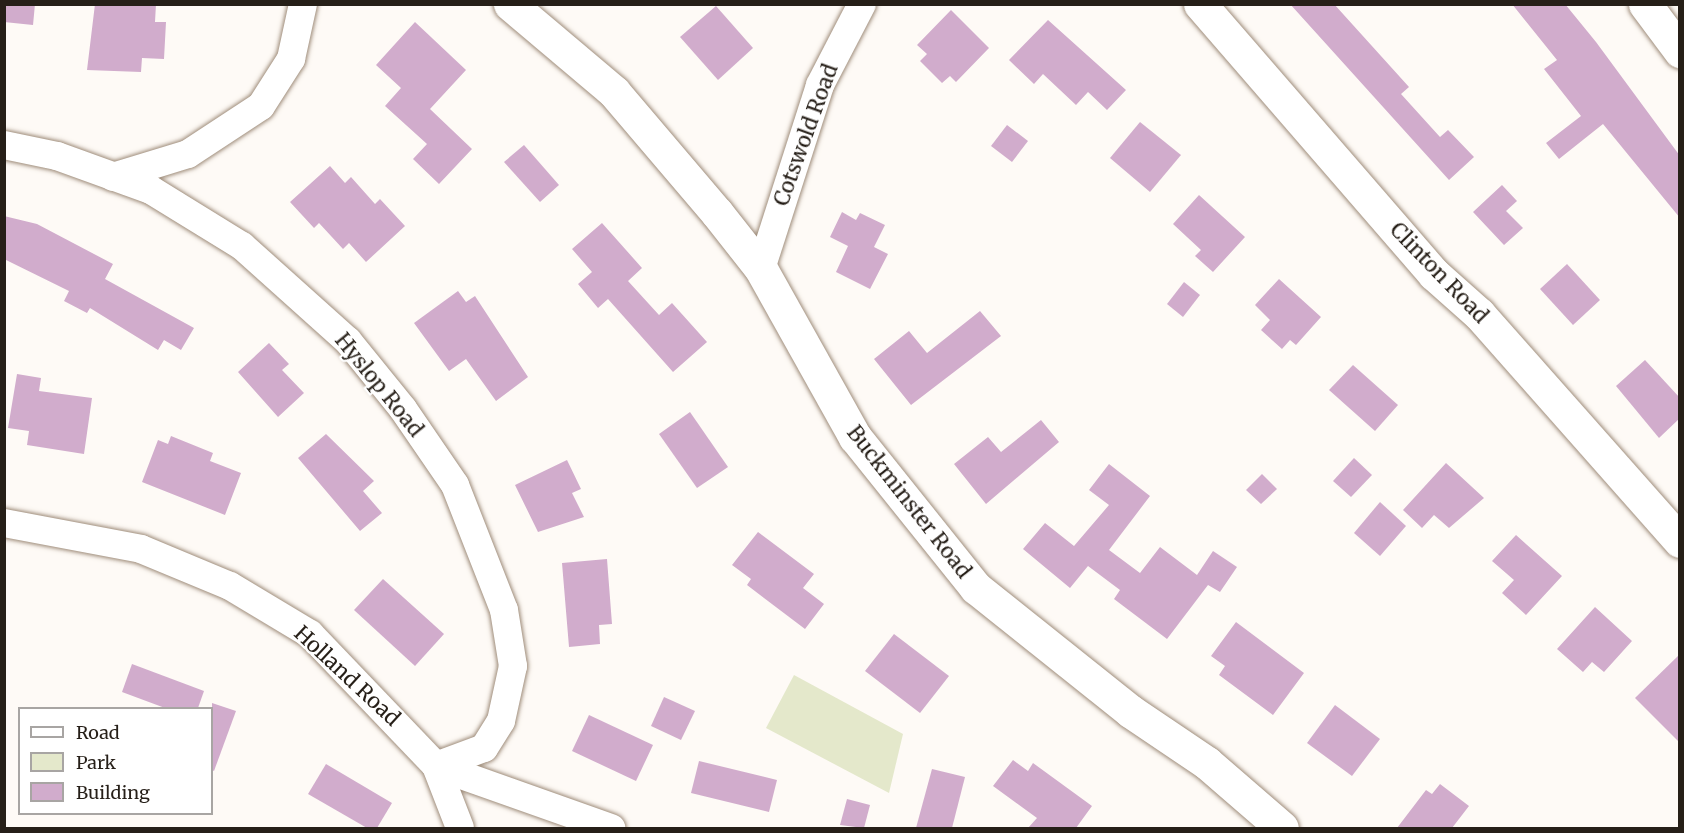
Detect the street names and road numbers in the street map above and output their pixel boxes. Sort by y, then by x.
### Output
street label: Cotswold Road [769,61,843,209]
street label: Clinton Road [1385,217,1493,329]
street label: Hyslop Road [330,328,428,442]
street label: Buckminster Road [842,421,976,583]
street label: Holland Road [289,621,405,731]

